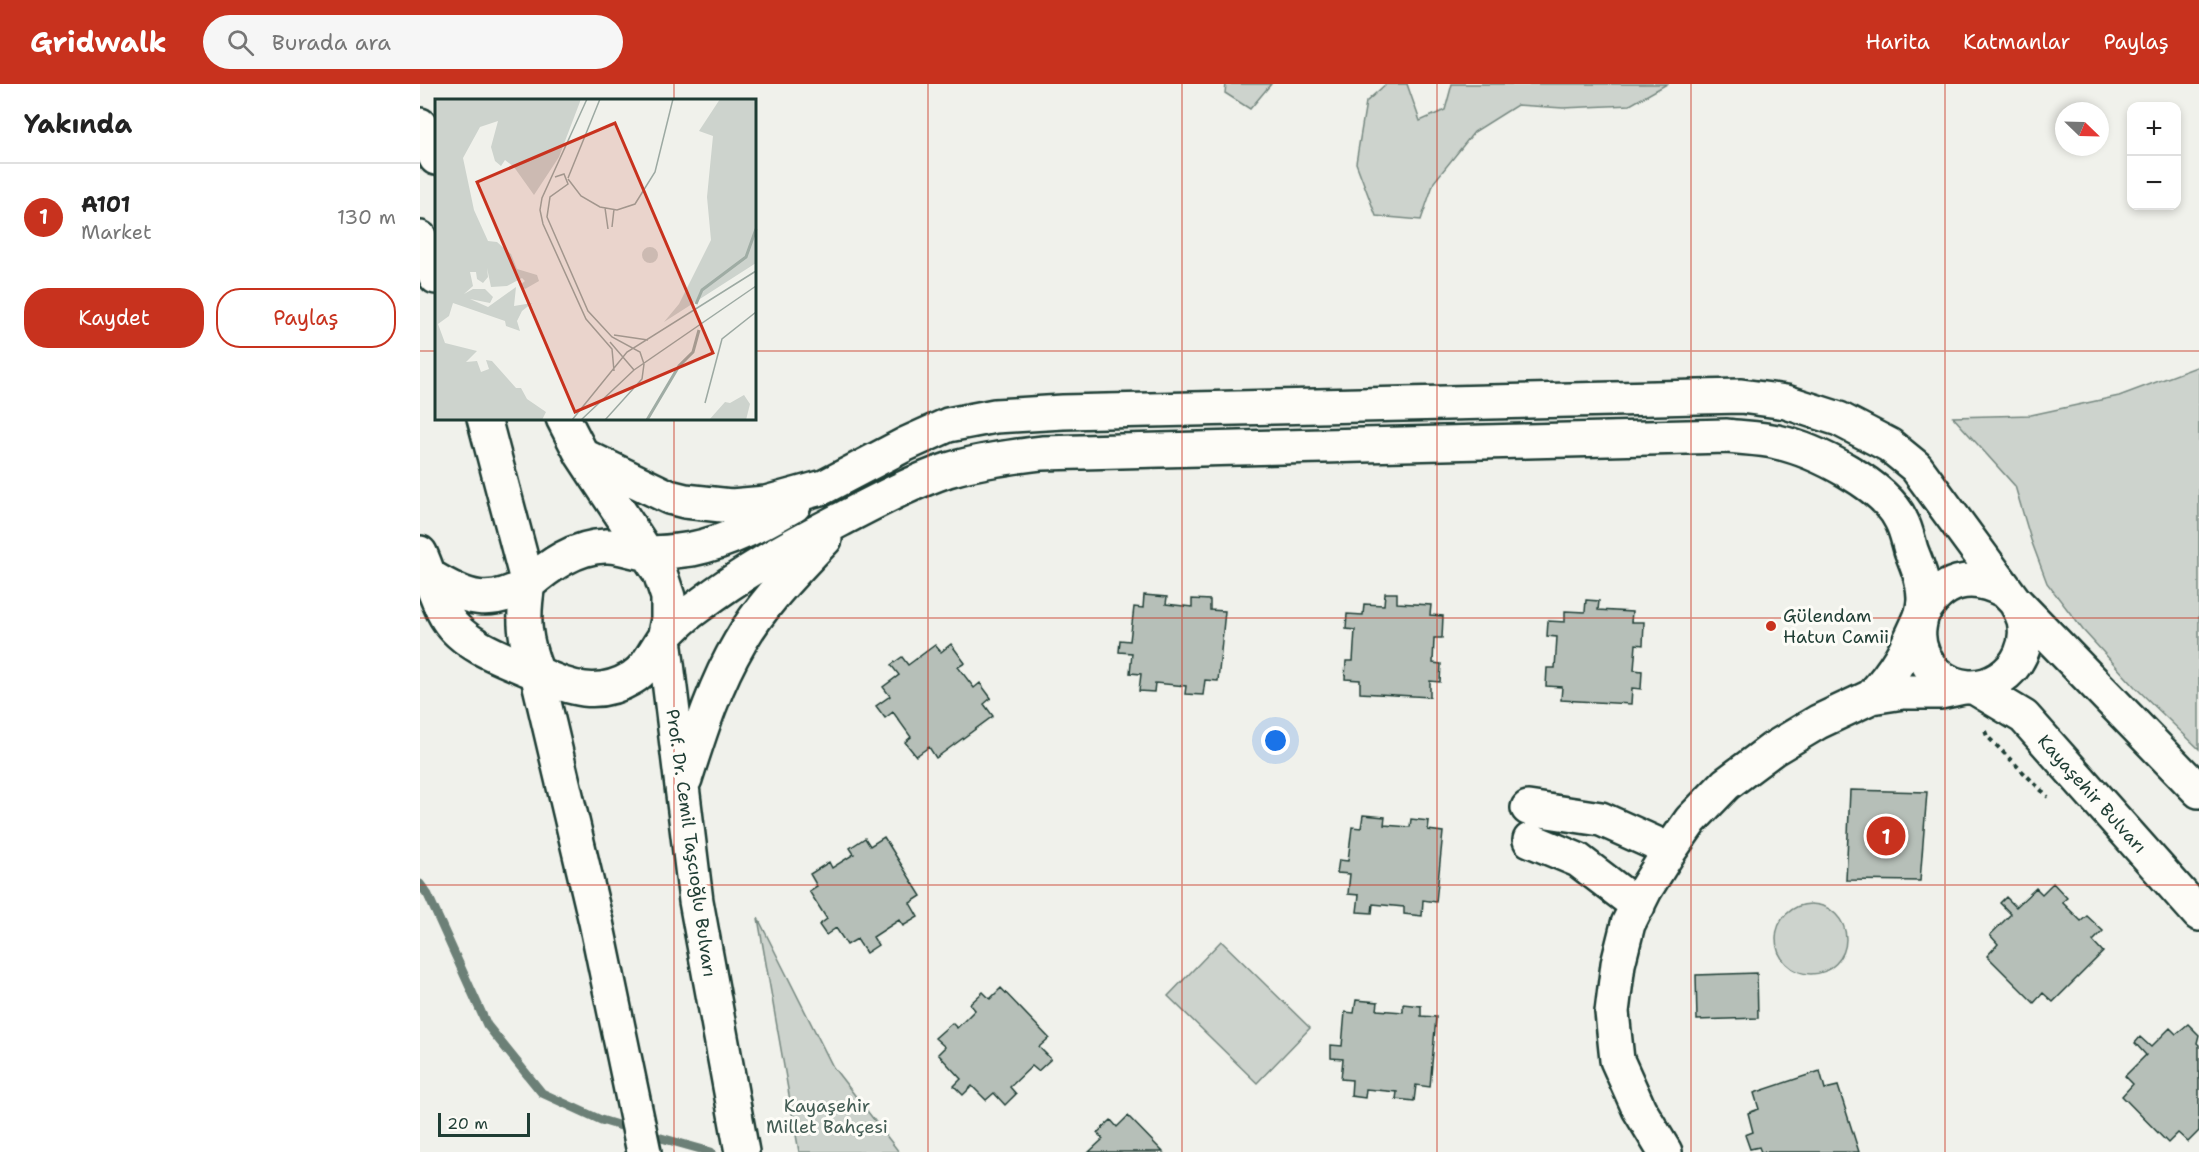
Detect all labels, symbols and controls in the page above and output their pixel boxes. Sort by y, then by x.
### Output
search box [203,15,623,69]
text: Gridwalk [30,23,167,61]
icon: search [224,26,257,59]
text: Burada ara [272,28,391,57]
text: Harita [1865,28,1930,56]
text: Katmanlar [1963,28,2070,56]
text: Paylaş [2103,28,2169,56]
inset map [435,99,756,420]
north arrow [2055,102,2109,156]
map controls [2127,102,2181,210]
button: + [2127,102,2181,156]
text: Yakında [24,106,132,141]
button: − [2127,156,2181,210]
text: A101 [81,190,131,219]
text: 1 [39,204,48,230]
text: 130 m [337,204,396,230]
text: Market [81,219,152,245]
button: Kaydet [24,288,204,348]
button: Paylaş [216,288,396,348]
place label: Gülendam Hatun Camii [1783,604,1889,649]
marker: Gülendam Hatun Camii [1764,619,1778,633]
street label: Prof. Dr. Cemil Taşcıoğlu Bulvarı [660,707,722,979]
your location [1261,726,1290,755]
street label: Kayaşehir Bulvarı [2032,730,2152,858]
pin: 1 [1866,814,1906,858]
park label: Kayaşehir Millet Bahçesi [766,1094,888,1139]
scale bar [438,1110,530,1138]
text: 20 m [447,1113,488,1134]

